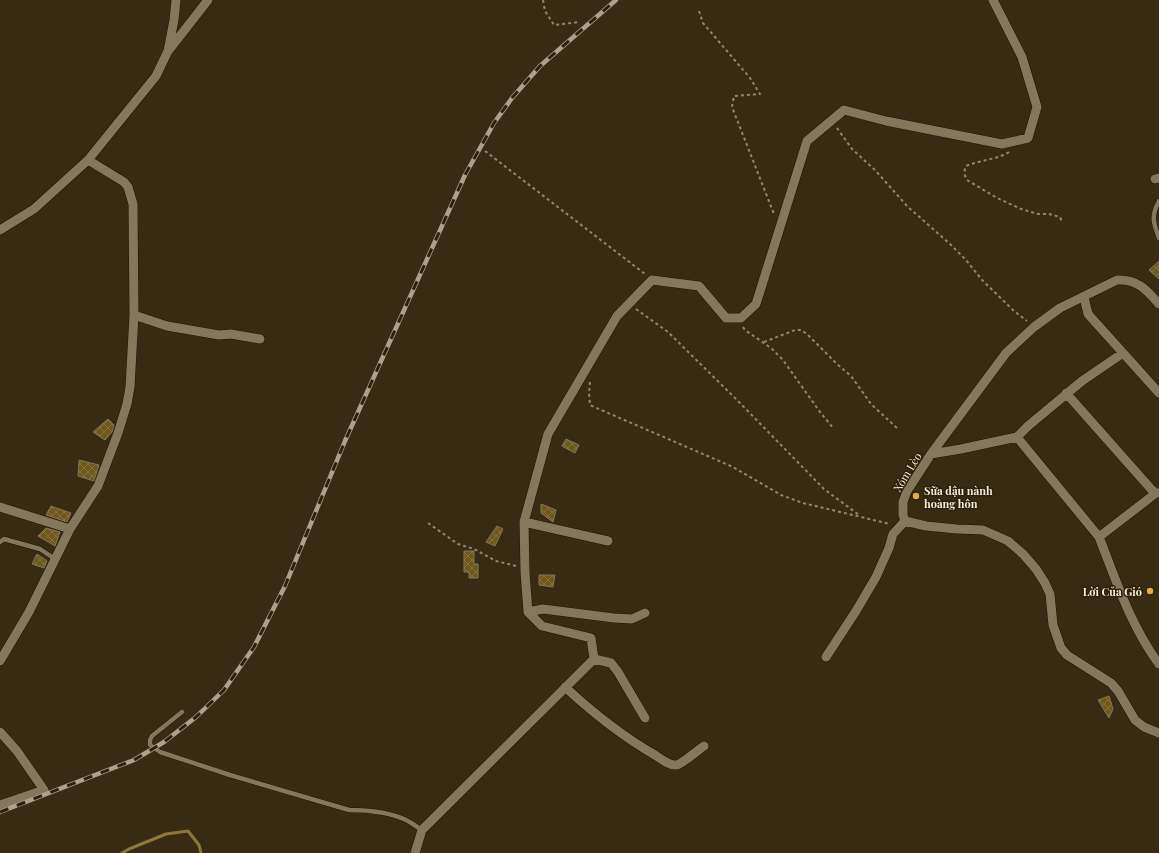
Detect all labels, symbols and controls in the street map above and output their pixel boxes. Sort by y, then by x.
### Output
street label: Xóm Lèo [889,450,925,494]
place label: Sữa đậu nành hoàng hôn [924,483,993,511]
marker: Sữa đậu nành hoàng hôn [911,491,921,501]
place label: Lời Của Gió [1083,584,1142,599]
marker: Lời Của Gió [1145,586,1155,596]

